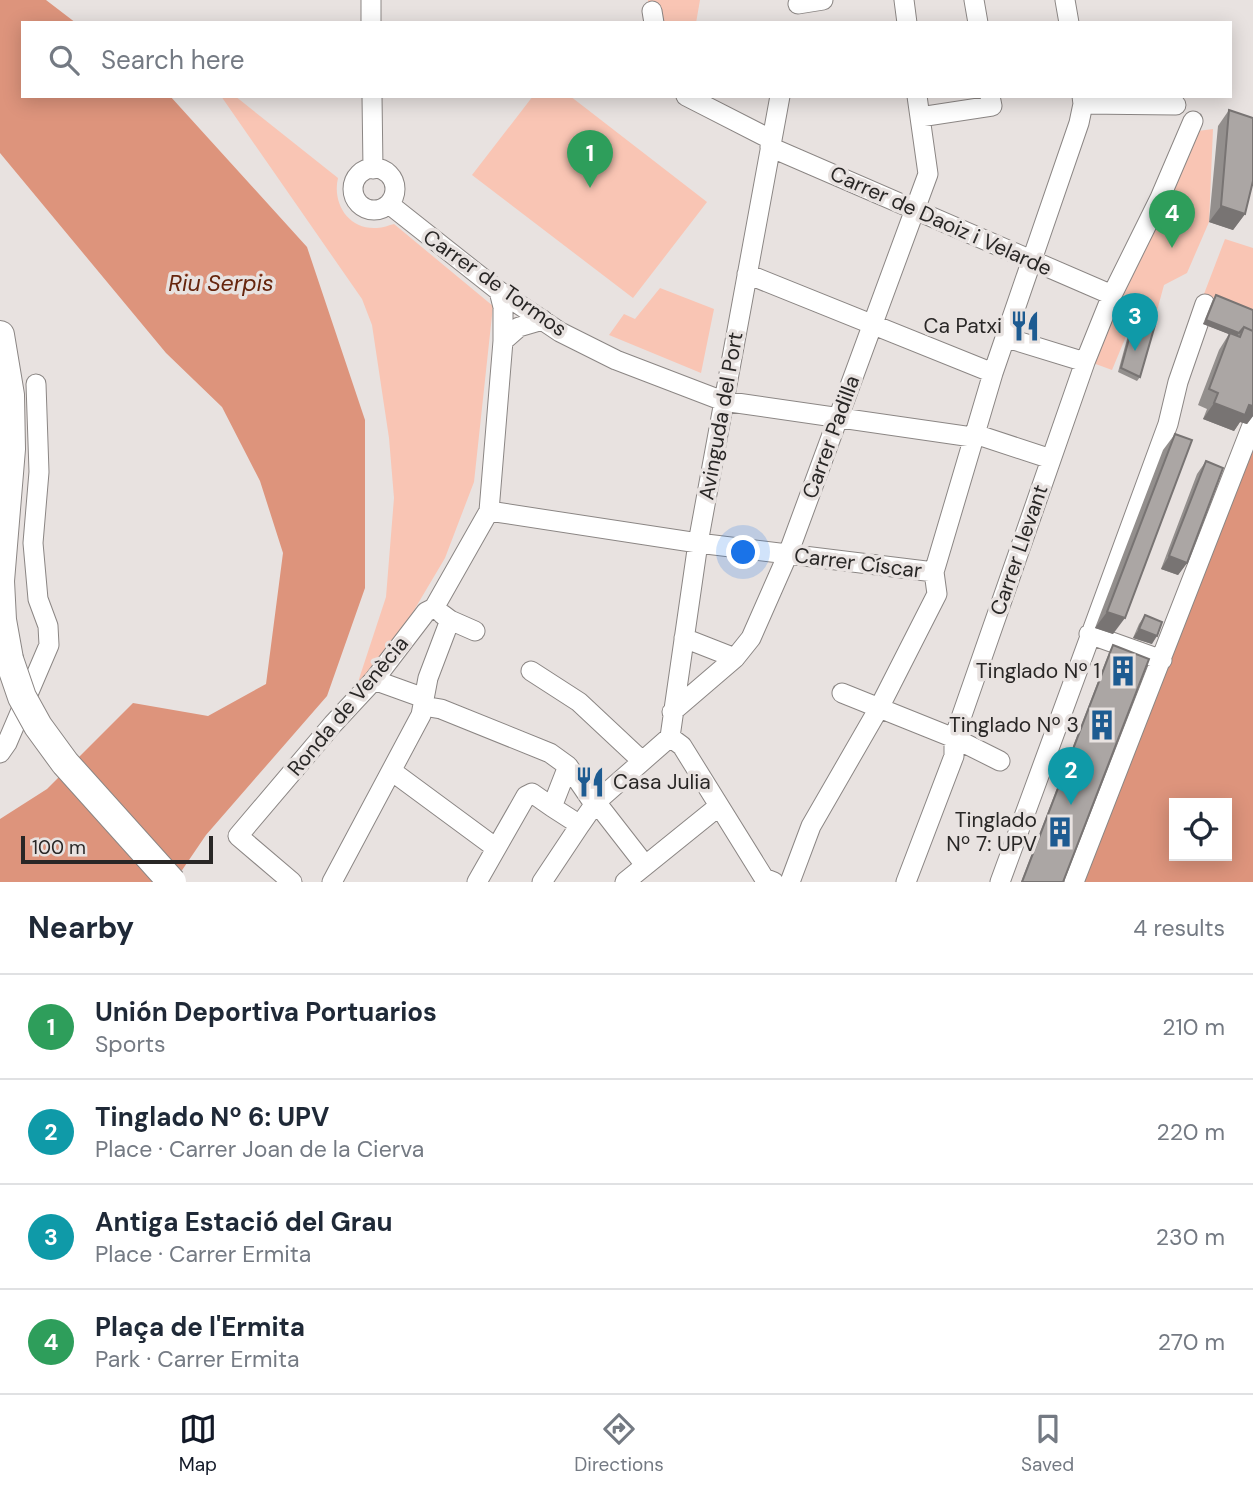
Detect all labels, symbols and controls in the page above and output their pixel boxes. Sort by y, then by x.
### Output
search box [21,21,1232,98]
icon: search [45,41,83,79]
text: Search here [101,43,244,77]
pin: 1 [567,130,613,188]
street label: Carrer de Daoiz i Velarde [826,159,1056,283]
pin: 4 [1149,190,1195,248]
street label: Carrer de Tormos [418,223,572,343]
water label: Riu Serpis [168,268,274,298]
pin: 3 [1112,293,1158,351]
restaurant icon: Ca Patxi [1008,309,1042,343]
place label: Ca Patxi [923,312,1002,340]
street label: Avinguda del Port [692,330,750,502]
street label: Carrer Padilla [796,372,866,502]
street label: Carrer Llevant [984,481,1054,619]
your location [726,535,760,569]
street label: Carrer Císcar [793,541,924,585]
street label: Ronda de Venècia [281,630,415,782]
building icon: Tinglado Nº 1 [1106,654,1140,688]
place label: Tinglado Nº 1 [976,657,1100,685]
building icon: Tinglado Nº 3 [1085,708,1119,742]
place label: Tinglado Nº 3 [949,711,1079,739]
pin: 2 [1048,747,1094,805]
restaurant icon: Casa Julia [573,765,607,799]
place label: Casa Julia [613,768,711,796]
map controls [1169,798,1232,861]
button: locate [1169,798,1232,861]
place label: Tinglado Nº 7: UPV [946,806,1037,858]
building icon: Tinglado Nº 7: UPV [1043,815,1077,849]
scale bar [21,833,214,865]
text: 100 m [32,835,86,860]
text: Nearby [28,908,134,947]
text: 4 results [1133,913,1225,943]
text: Unión Deportiva Portuarios [95,995,437,1029]
text: 1 [47,1012,55,1042]
text: 210 m [1162,1012,1225,1042]
text: Sports [95,1029,165,1059]
text: Tinglado Nº 6: UPV [95,1100,329,1134]
text: 2 [44,1117,58,1147]
text: 220 m [1156,1117,1225,1147]
text: Place · Carrer Joan de la Cierva [95,1134,424,1164]
text: Antiga Estació del Grau [95,1205,393,1239]
text: 3 [44,1222,58,1252]
text: 230 m [1156,1222,1225,1252]
text: Place · Carrer Ermita [95,1239,311,1269]
text: Plaça de l'Ermita [95,1310,305,1344]
text: 4 [44,1327,58,1357]
text: 270 m [1158,1327,1225,1357]
text: Park · Carrer Ermita [95,1344,300,1374]
tab: Map [179,1410,217,1477]
tab: Directions [574,1410,664,1477]
tab: Saved [1021,1410,1074,1477]

